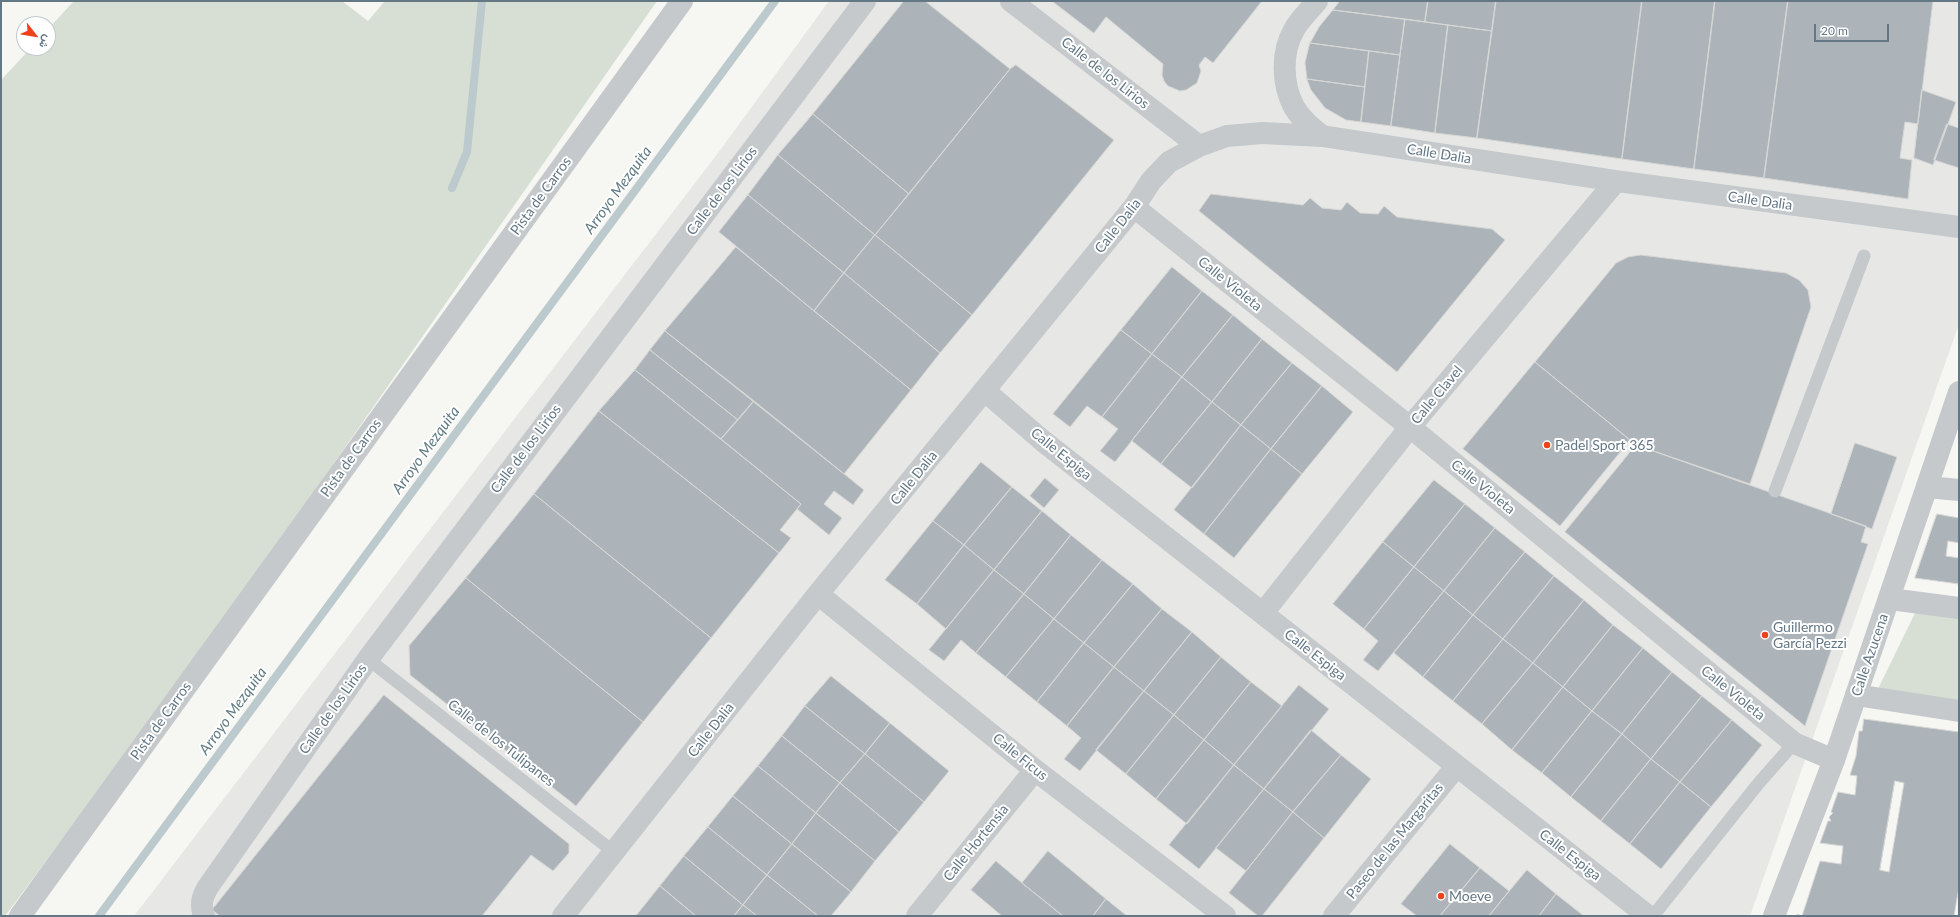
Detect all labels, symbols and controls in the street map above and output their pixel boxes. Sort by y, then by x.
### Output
north arrow [16,16,56,56]
scale bar [1816,16,1891,42]
text: 20 m [1821,23,1848,38]
text: ش [37,33,55,51]
street label: Calle de los Lirios [1058,34,1152,112]
street label: Calle Dalia [1406,141,1472,167]
water label: Arroyo Mezquita [580,143,656,237]
street label: Calle de los Lirios [683,143,761,239]
street label: Pista de Carros [507,154,575,238]
street label: Calle Dalia [1727,188,1793,214]
street label: Calle Dalia [1091,195,1145,257]
street label: Calle Violeta [1195,253,1265,315]
street label: Calle Clavel [1408,362,1466,428]
street label: Calle de los Lirios [487,401,565,497]
water label: Arroyo Mezquita [388,403,464,497]
street label: Pista de Carros [317,416,385,500]
street label: Calle Espiga [1027,424,1095,484]
place label: Padel Sport 365 [1555,437,1654,453]
marker: Padel Sport 365 [1542,440,1552,450]
street label: Calle Dalia [887,447,941,509]
street label: Calle Violeta [1448,456,1518,518]
street label: Calle Azucena [1848,612,1892,698]
place label: Guillermo García Pezzi [1773,619,1847,652]
street label: Calle Espiga [1281,626,1349,684]
marker: Guillermo García Pezzi [1760,630,1770,640]
street label: Calle de los Lirios [296,661,370,757]
street label: Calle Violeta [1698,662,1768,724]
water label: Arroyo Mezquita [195,664,271,758]
street label: Pista de Carros [127,679,195,763]
street label: Calle de los Tulipanes [444,696,558,790]
street label: Calle Dalia [684,699,738,761]
street label: Calle Ficus [989,730,1051,784]
street label: Paseo de las Margaritas [1343,780,1447,902]
street label: Calle Hortensia [940,801,1012,885]
street label: Calle Espiga [1536,826,1604,884]
place label: Moeve [1449,888,1491,904]
marker: Moeve [1436,891,1446,901]

